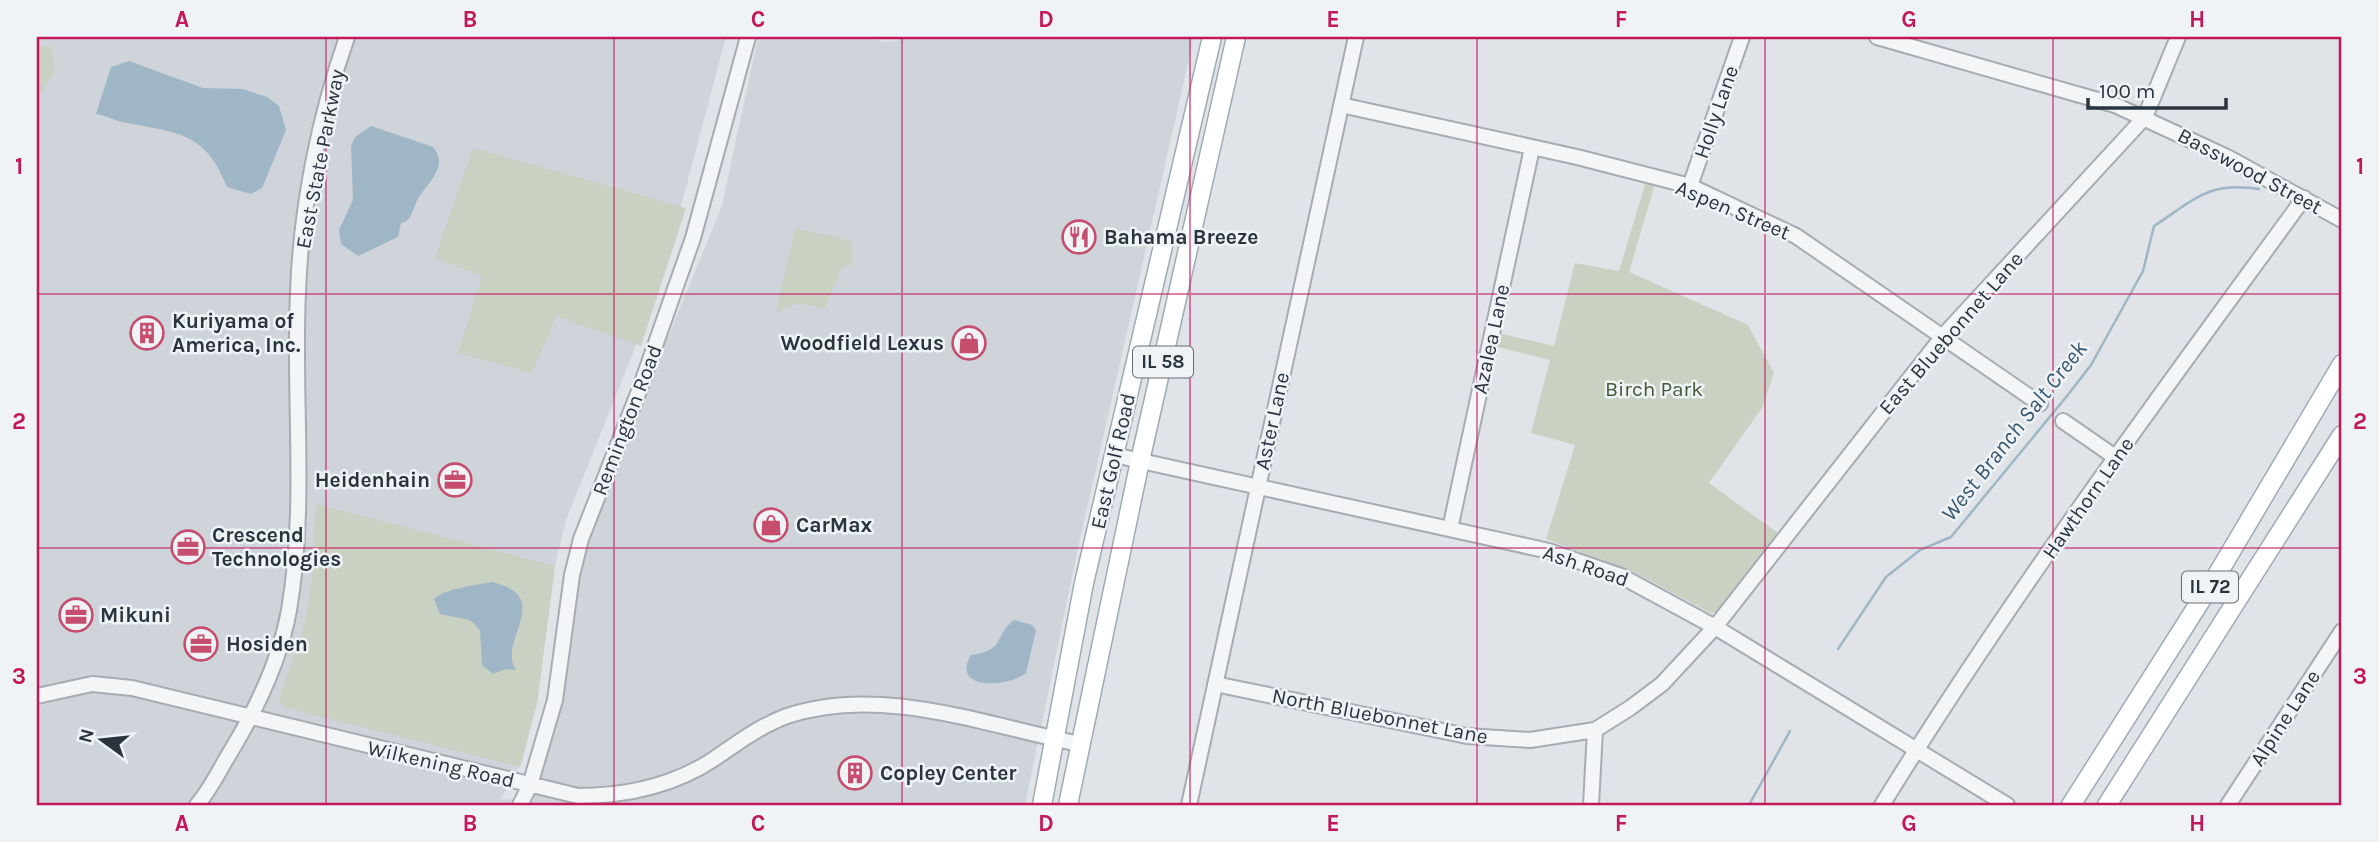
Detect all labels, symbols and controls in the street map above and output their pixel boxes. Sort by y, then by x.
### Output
text: A [175,6,189,33]
text: B [463,6,477,33]
text: C [751,6,765,33]
text: D [1038,6,1054,33]
text: E [1326,6,1340,33]
text: F [1615,6,1627,33]
text: G [1901,6,1917,33]
text: H [2189,6,2205,33]
street label: Holly Lane [1689,62,1743,162]
scale bar [2088,66,2227,110]
street label: East State Parkway [291,67,349,251]
text: 100 m [2099,79,2156,103]
street label: Basswood Street [2174,123,2326,219]
text: 1 [15,153,23,180]
text: 1 [2356,153,2364,180]
street label: Aspen Street [1672,175,1794,245]
restaurant icon: Bahama Breeze [1060,218,1098,256]
place label: Bahama Breeze [1104,225,1258,249]
street label: East Bluebonnet Lane [1874,247,2028,419]
street label: Azalea Lane [1468,282,1514,396]
place label: Kuriyama of America, Inc. [172,309,300,357]
building icon: Kuriyama of America, Inc. [128,314,166,352]
shop icon: Woodfield Lexus [950,324,988,362]
place label: Woodfield Lexus [781,331,944,355]
water label: West Branch Salt Creek [1935,335,2093,526]
street label: Remington Road [587,341,667,499]
road number: IL 58 [1133,346,1193,378]
street label: Aster Lane [1250,370,1294,472]
park label: Birch Park [1605,377,1703,401]
street label: East Golf Road [1086,391,1140,531]
text: 2 [12,408,26,435]
text: 2 [2353,408,2367,435]
street label: Hawthorn Lane [2037,433,2139,563]
office icon: Heidenhain [436,461,474,499]
place label: Heidenhain [315,468,430,492]
shop icon: CarMax [752,506,790,544]
place label: CarMax [796,513,872,537]
place label: Crescend Technologies [212,523,341,571]
office icon: Crescend Technologies [169,528,207,566]
street label: Ash Road [1540,540,1632,592]
road number: IL 72 [2182,572,2238,602]
office icon: Mikuni [57,596,95,634]
place label: Mikuni [100,603,171,627]
office icon: Hosiden [182,625,220,663]
place label: Hosiden [226,632,308,656]
text: 3 [12,663,26,690]
text: 3 [2353,663,2367,690]
street label: Alpine Lane [2245,665,2325,771]
street label: North Bluebonnet Lane [1270,683,1490,749]
north arrow [66,706,136,776]
text: N [74,726,99,745]
street label: Wilkening Road [365,735,517,793]
building icon: Copley Center [836,754,874,792]
place label: Copley Center [880,761,1017,785]
text: A [175,810,189,837]
text: B [463,810,477,837]
text: C [751,810,765,837]
text: D [1038,810,1054,837]
text: E [1326,810,1340,837]
text: F [1615,810,1627,837]
text: G [1901,810,1917,837]
text: H [2189,810,2205,837]

